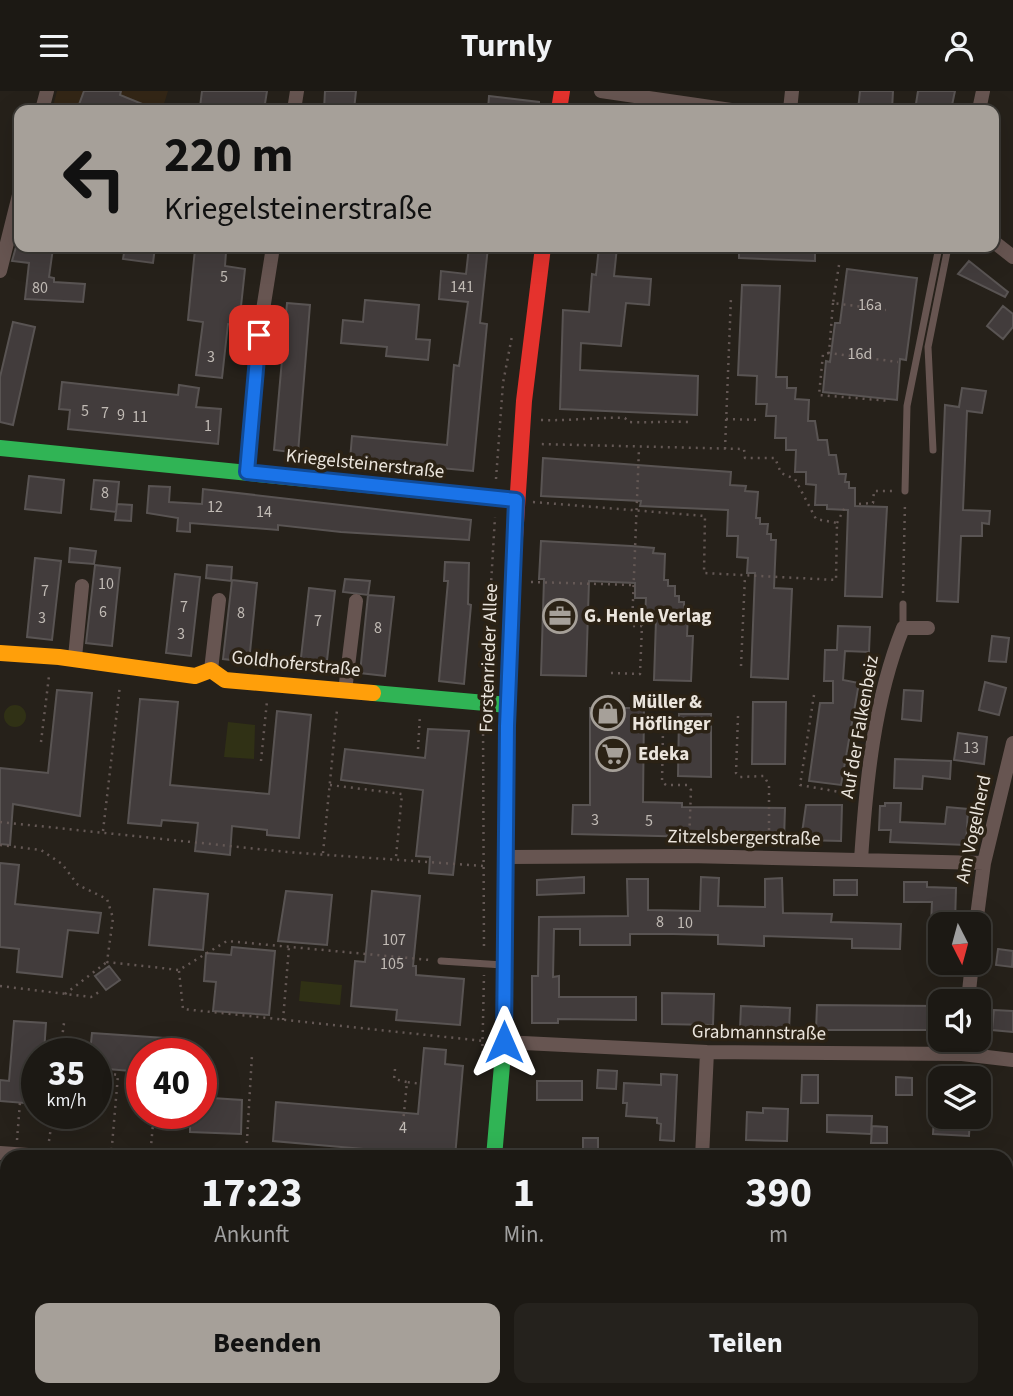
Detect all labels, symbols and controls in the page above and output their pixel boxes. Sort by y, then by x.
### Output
text: Turnly [461,23,552,69]
icon: menu [35,27,73,65]
icon: person [940,27,978,65]
text: 220 m [164,121,293,191]
icon: left [49,133,140,224]
text: Kriegelsteinerstraße [164,186,432,232]
house number: 5 [220,266,228,288]
house number: 141 [450,276,474,298]
house number: 80 [32,277,48,299]
house number: 16a [858,294,882,316]
pin [229,305,289,365]
icon: arrive [240,316,278,354]
house number: 16d [848,343,872,365]
house number: 3 [207,346,215,368]
house number: 5 [81,400,89,422]
house number: 7 [101,402,109,424]
house number: 9 [117,404,125,426]
house number: 11 [132,406,148,428]
house number: 1 [204,415,212,437]
street label: Kriegelsteinerstraße [284,442,446,486]
house number: 8 [101,482,109,504]
house number: 12 [207,496,223,518]
house number: 14 [256,501,272,523]
house number: 10 [98,573,114,595]
house number: 7 [41,580,49,602]
street label: Forstenrieder Allee [473,583,505,733]
house number: 7 [180,596,188,618]
office icon: G. Henle Verlag [541,597,579,635]
house number: 6 [99,601,107,623]
house number: 8 [237,602,245,624]
place label: G. Henle Verlag [584,603,711,630]
house number: 3 [38,607,46,629]
house number: 7 [314,610,322,632]
house number: 8 [374,617,382,639]
house number: 3 [177,623,185,645]
street label: Goldhoferstraße [230,644,362,684]
street label: Auf der Falkenbeiz [834,653,886,801]
place label: Müller & Höflinger [632,689,711,738]
shop icon: Müller & Höflinger [589,694,627,732]
supermarket icon: Edeka [594,735,632,773]
house number: 13 [963,737,979,759]
place label: Edeka [638,741,689,768]
street label: Am Vogelherd [949,772,999,886]
house number: 3 [591,809,599,831]
house number: 5 [645,810,653,832]
street label: Zitzelsbergerstraße [667,823,821,853]
house number: 8 [656,911,664,933]
house number: 10 [677,912,693,934]
north arrow [928,912,990,975]
map controls [928,912,991,1129]
house number: 107 [382,929,406,951]
house number: 105 [380,953,404,975]
button: sound [928,989,991,1052]
position arrow [467,1005,541,1079]
street label: Grabmannstraße [692,1018,826,1048]
speed limit sign: 40 [126,1038,217,1129]
text: 35 [48,1049,85,1099]
button: layers [928,1066,991,1129]
text: km/h [47,1088,86,1113]
house number: 4 [399,1117,407,1139]
text: 17:23 [201,1163,302,1223]
text: 1 [513,1163,535,1223]
text: 390 [745,1163,812,1223]
text: Ankunft [214,1218,289,1251]
text: Min. [504,1218,544,1251]
text: m [769,1218,788,1251]
button: Beenden [35,1303,500,1383]
button: Teilen [514,1303,978,1383]

